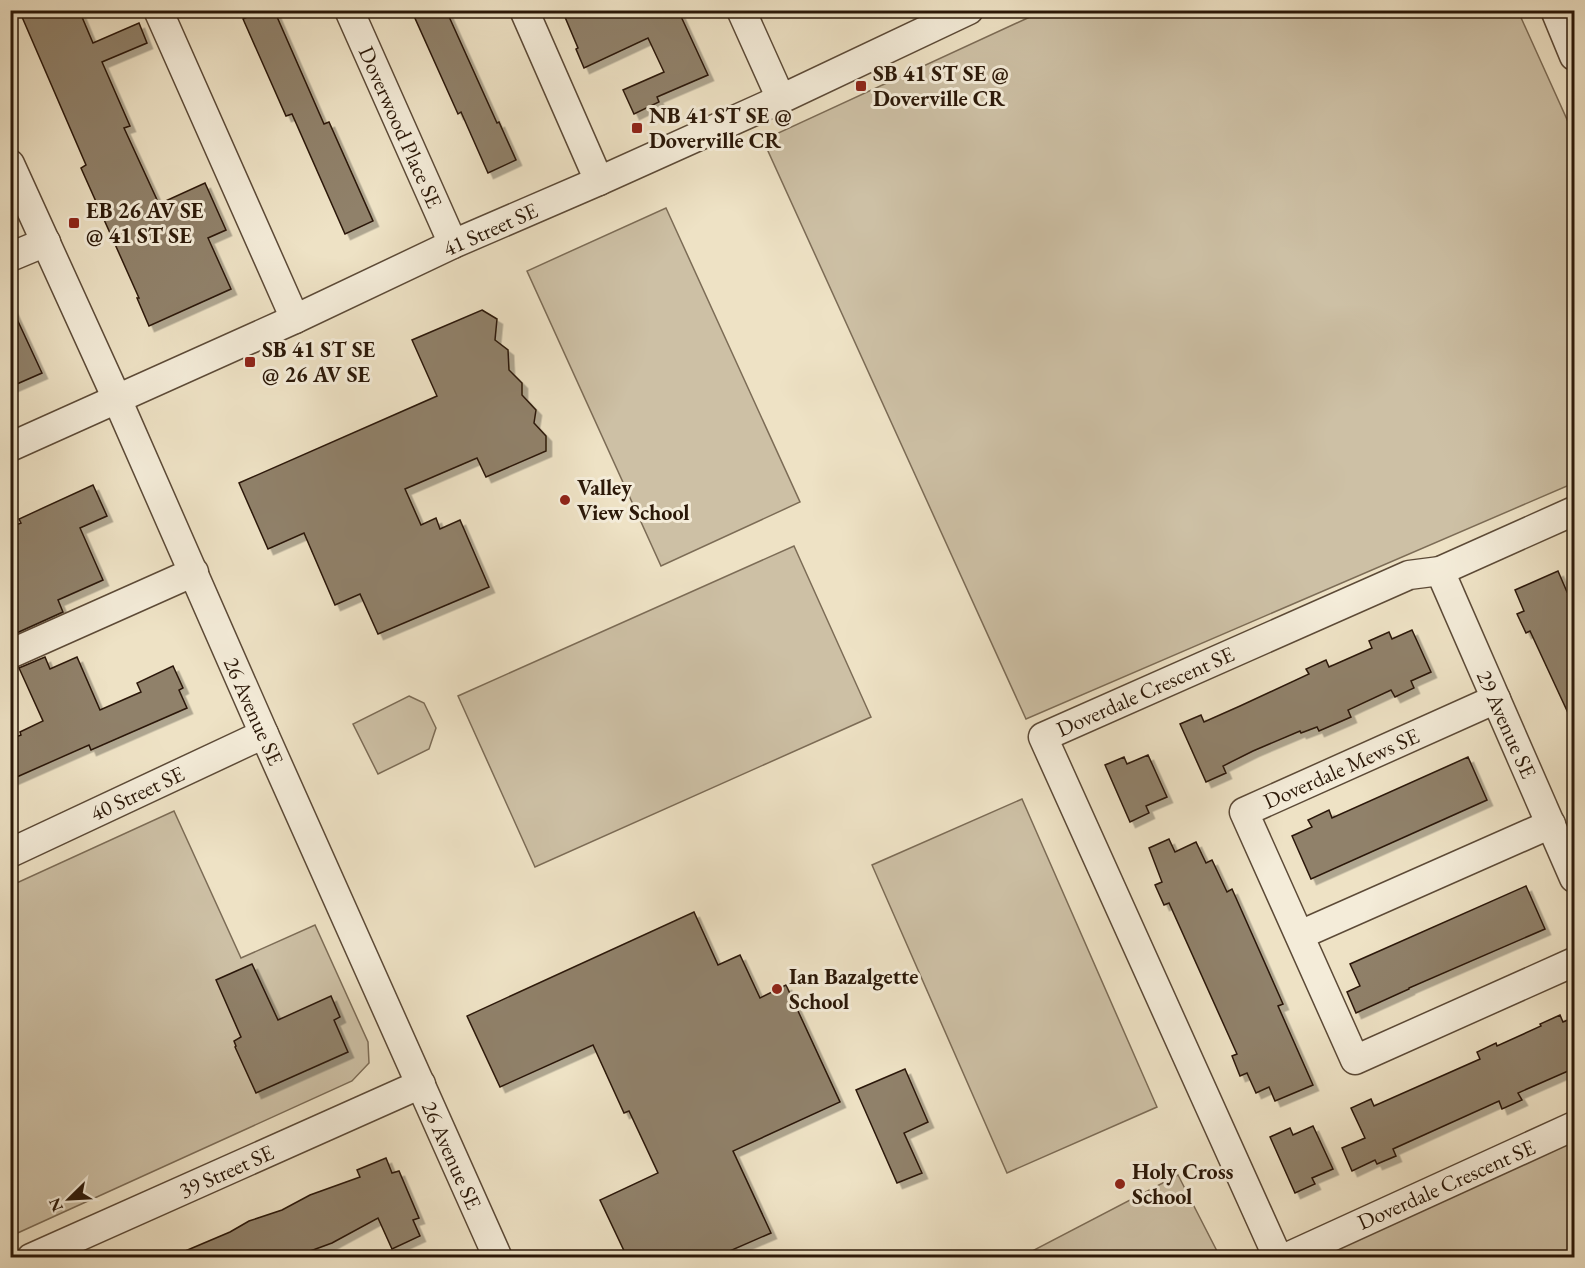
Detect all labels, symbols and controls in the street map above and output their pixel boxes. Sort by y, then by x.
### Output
street label: Doverwood Place SE [352,42,449,213]
place label: SB 41 ST SE @ Doverville CR [873,59,1009,113]
marker: SB 41 ST SE @ Doverville CR [854,79,868,93]
place label: NB 41 ST SE @ Doverville CR [649,101,792,155]
marker: NB 41 ST SE @ Doverville CR [630,121,644,135]
place label: EB 26 AV SE @ 41 ST SE [86,196,204,250]
street label: 41 Street SE [438,196,542,263]
marker: EB 26 AV SE @ 41 ST SE [67,216,81,230]
place label: SB 41 ST SE @ 26 AV SE [262,335,376,389]
marker: SB 41 ST SE @ 26 AV SE [243,355,257,369]
place label: Valley View School [577,473,689,527]
marker: Valley View School [558,493,572,507]
street label: Doverdale Crescent SE [1052,639,1239,744]
street label: 26 Avenue SE [217,652,290,770]
street label: 29 Avenue SE [1470,665,1543,783]
street label: Doverdale Mews SE [1259,721,1424,816]
street label: 40 Street SE [85,759,189,828]
place label: Ian Bazalgette School [789,962,918,1016]
marker: Ian Bazalgette School [770,982,784,996]
street label: 26 Avenue SE [415,1096,488,1214]
street label: Doverdale Crescent SE [1353,1132,1540,1237]
street label: 39 Street SE [174,1138,278,1205]
place label: Holy Cross School [1132,1157,1234,1211]
north arrow [39,1169,99,1229]
marker: Holy Cross School [1113,1177,1127,1191]
text: N [44,1195,68,1215]

